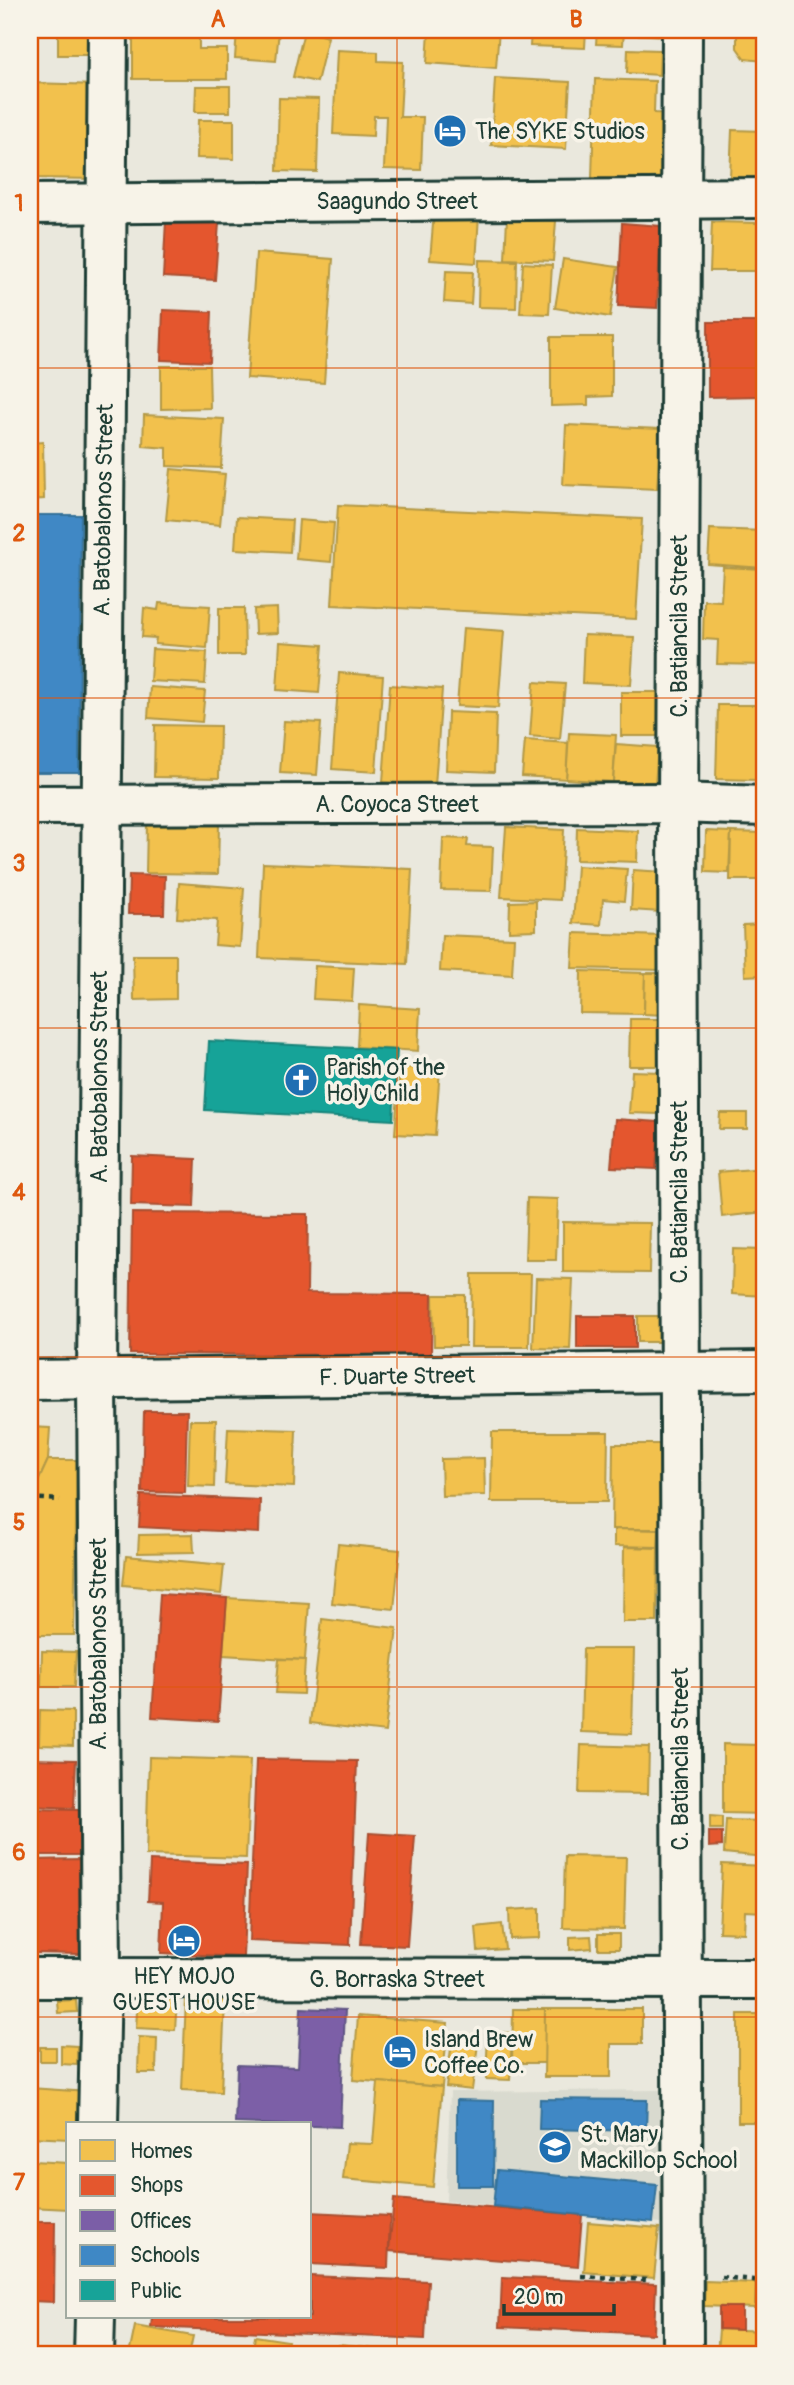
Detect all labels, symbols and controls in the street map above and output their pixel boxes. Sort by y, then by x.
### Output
text: A [211,5,226,34]
text: B [569,5,583,34]
hotel icon: The SYKE Studios [431,112,469,150]
place label: The SYKE Studios [475,117,645,146]
street label: Saagundo Street [316,187,478,216]
text: 1 [15,189,24,218]
street label: A. Batobalonos Street [87,403,120,617]
text: 2 [13,519,26,548]
street label: C. Batiancila Street [665,534,694,717]
street label: A. Coyoca Street [315,790,479,819]
text: 3 [13,849,25,878]
street label: A. Batobalonos Street [85,970,114,1183]
place label: Parish of the Holy Child [326,1053,446,1108]
church icon: Parish of the Holy Child [282,1061,320,1099]
street label: C. Batiancila Street [665,1100,694,1283]
text: 4 [12,1178,26,1207]
street label: F. Duarte Street [319,1361,476,1392]
text: 5 [13,1508,25,1537]
street label: A. Batobalonos Street [84,1537,113,1750]
street label: C. Batiancila Street [666,1667,695,1850]
text: 6 [12,1838,26,1867]
hotel icon: HEY MOJO GUEST HOUSE [165,1922,203,1960]
place label: HEY MOJO GUEST HOUSE [112,1962,256,2017]
street label: G. Borraska Street [309,1965,486,1994]
place label: Island Brew Coffee Co. [424,2025,534,2080]
hotel icon: Island Brew Coffee Co. [381,2033,419,2071]
place label: St. Mary Mackillop School [580,2120,738,2175]
legend [66,2122,312,2318]
school or university icon: St. Mary Mackillop School [536,2128,574,2166]
text: Homes [130,2138,193,2165]
text: 7 [13,2168,26,2197]
text: Shops [130,2172,183,2199]
text: Offices [130,2208,192,2235]
text: Schools [130,2242,200,2269]
scale bar [504,2273,614,2317]
text: Public [130,2278,182,2305]
text: 20 m [514,2284,563,2311]

